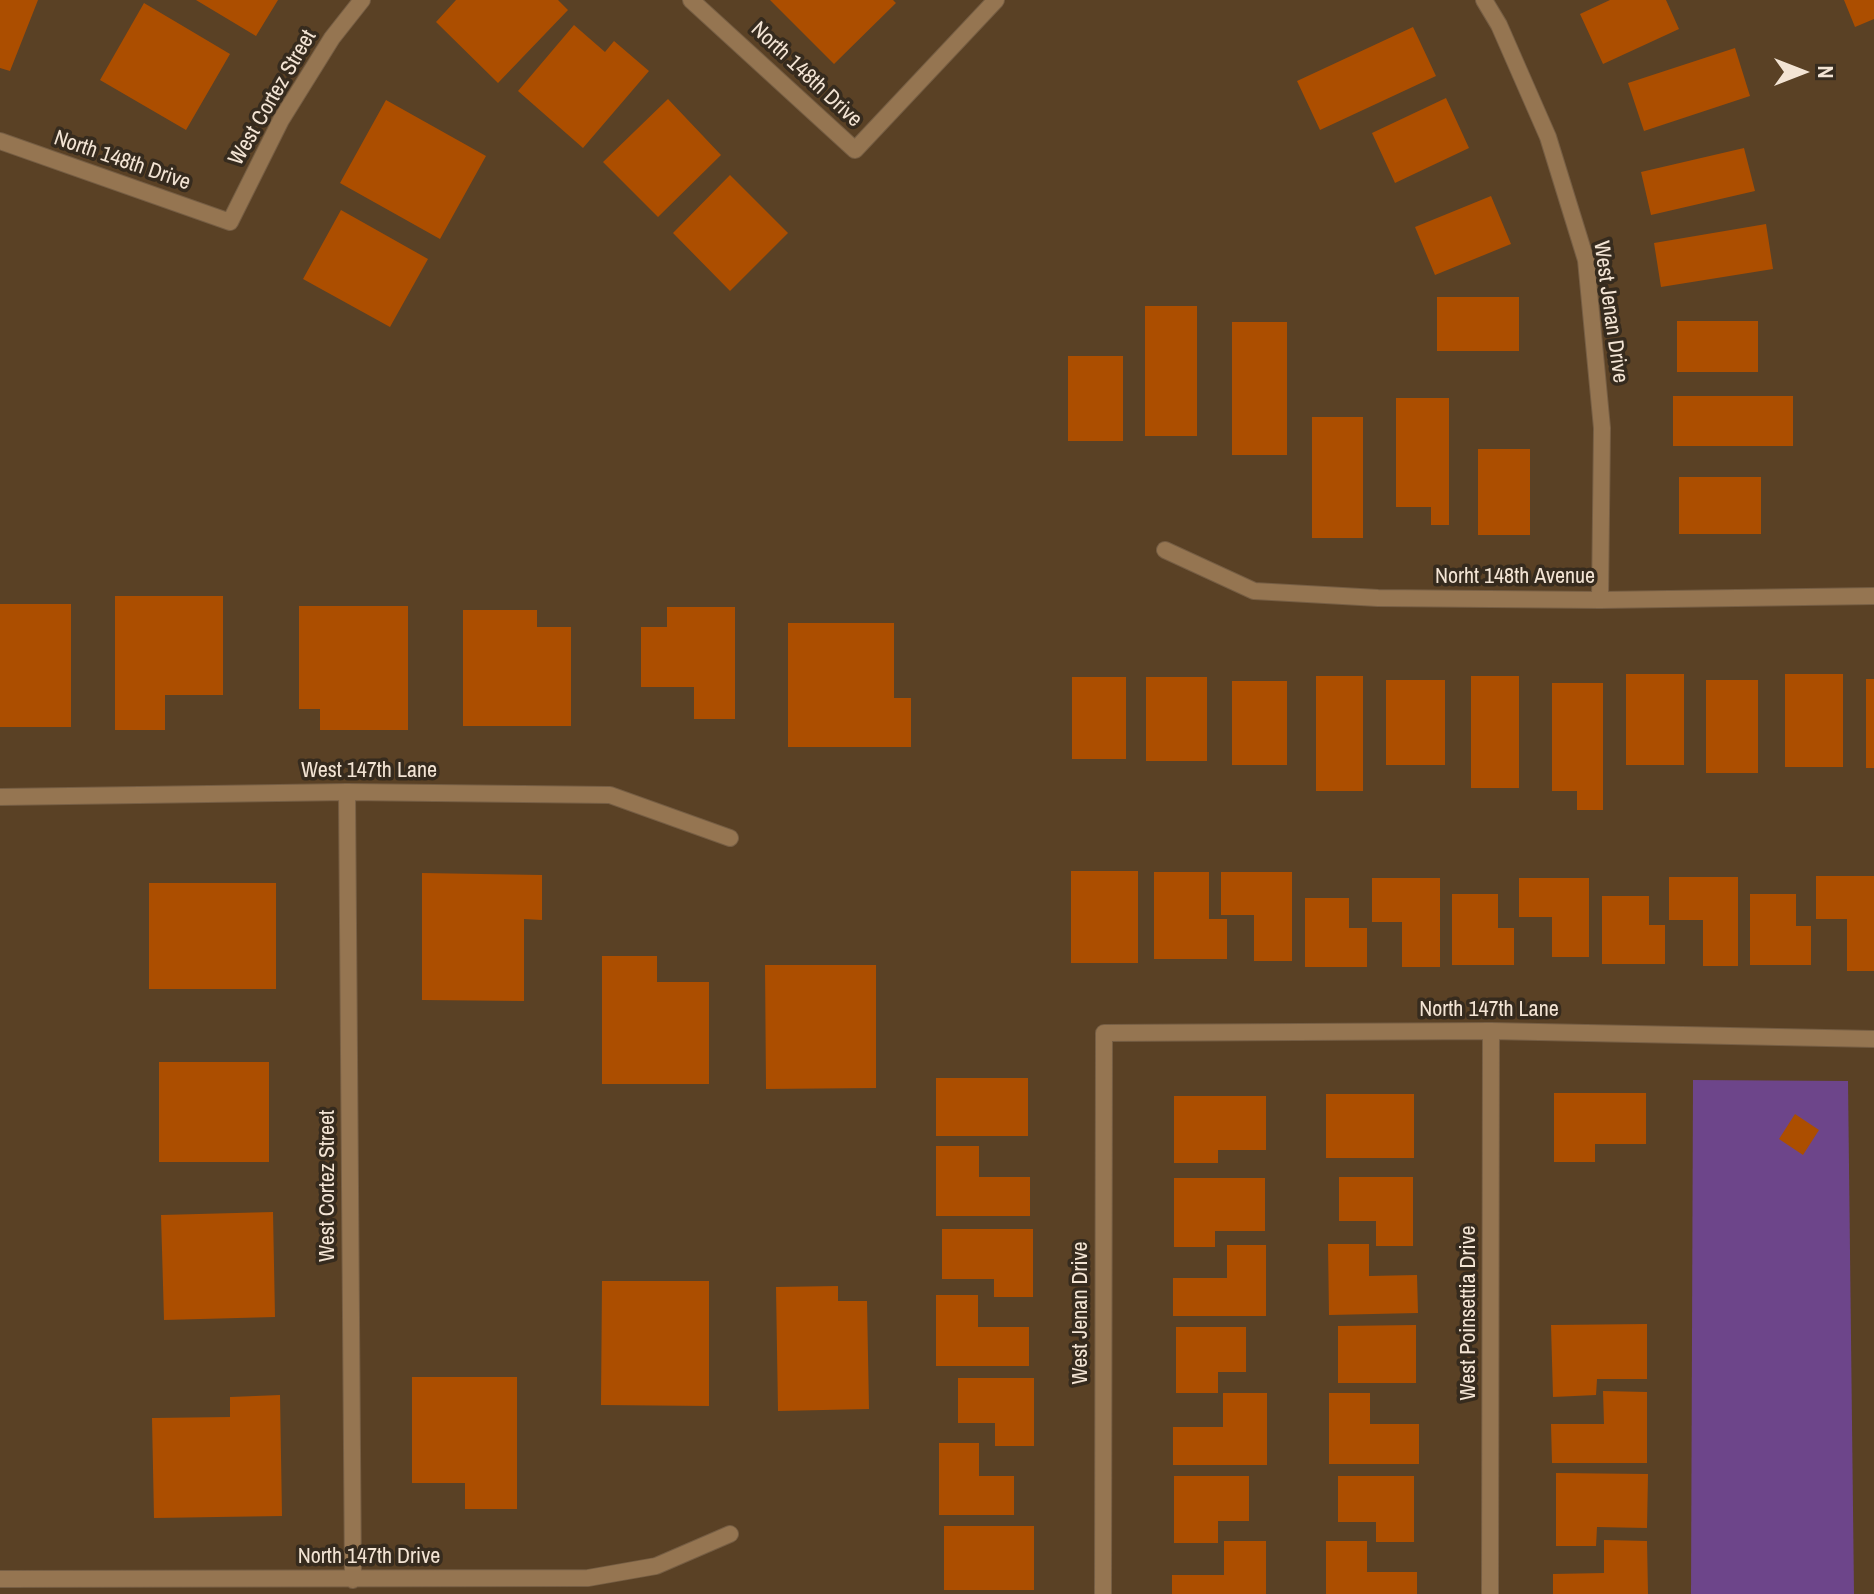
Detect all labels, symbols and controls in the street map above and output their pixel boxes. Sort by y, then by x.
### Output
street label: North 148th Drive [745,17,867,133]
street label: West Cortez Street [224,26,322,170]
north arrow [1762,32,1842,112]
text: N [1811,65,1841,79]
street label: North 148th Drive [50,125,194,197]
street label: West Jenan Drive [1587,239,1633,385]
street label: Norht 148th Avenue [1435,564,1595,590]
street label: West 147th Lane [301,758,437,784]
street label: North 147th Lane [1419,997,1559,1023]
street label: West Cortez Street [315,1110,341,1262]
street label: West Poinsettia Drive [1456,1225,1482,1401]
street label: West Jenan Drive [1068,1241,1094,1385]
street label: North 147th Drive [298,1544,440,1570]

